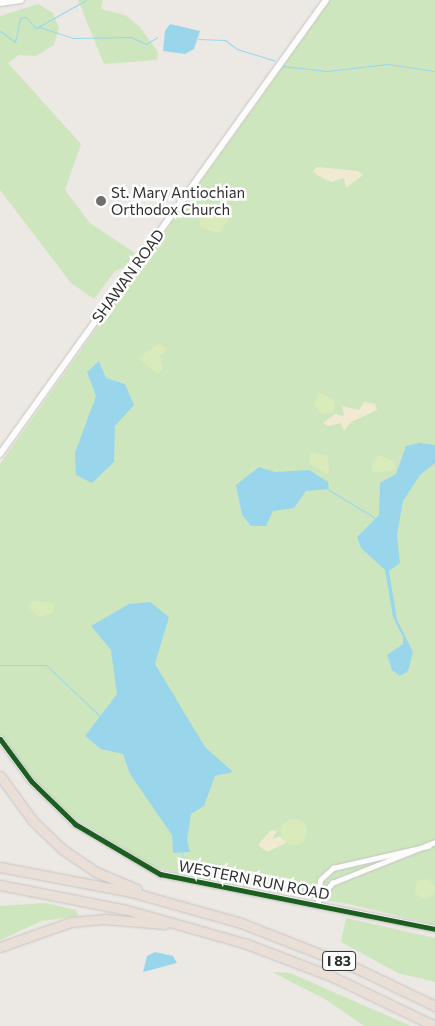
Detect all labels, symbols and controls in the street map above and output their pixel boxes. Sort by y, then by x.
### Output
place label: St. Mary Antiochian Orthodox Church [111,183,245,218]
marker: St. Mary Antiochian Orthodox Church [95,195,107,207]
street label: SHAWAN ROAD [88,226,168,326]
street label: WESTERN RUN ROAD [177,857,331,903]
road number: I 83 [322,949,356,972]

